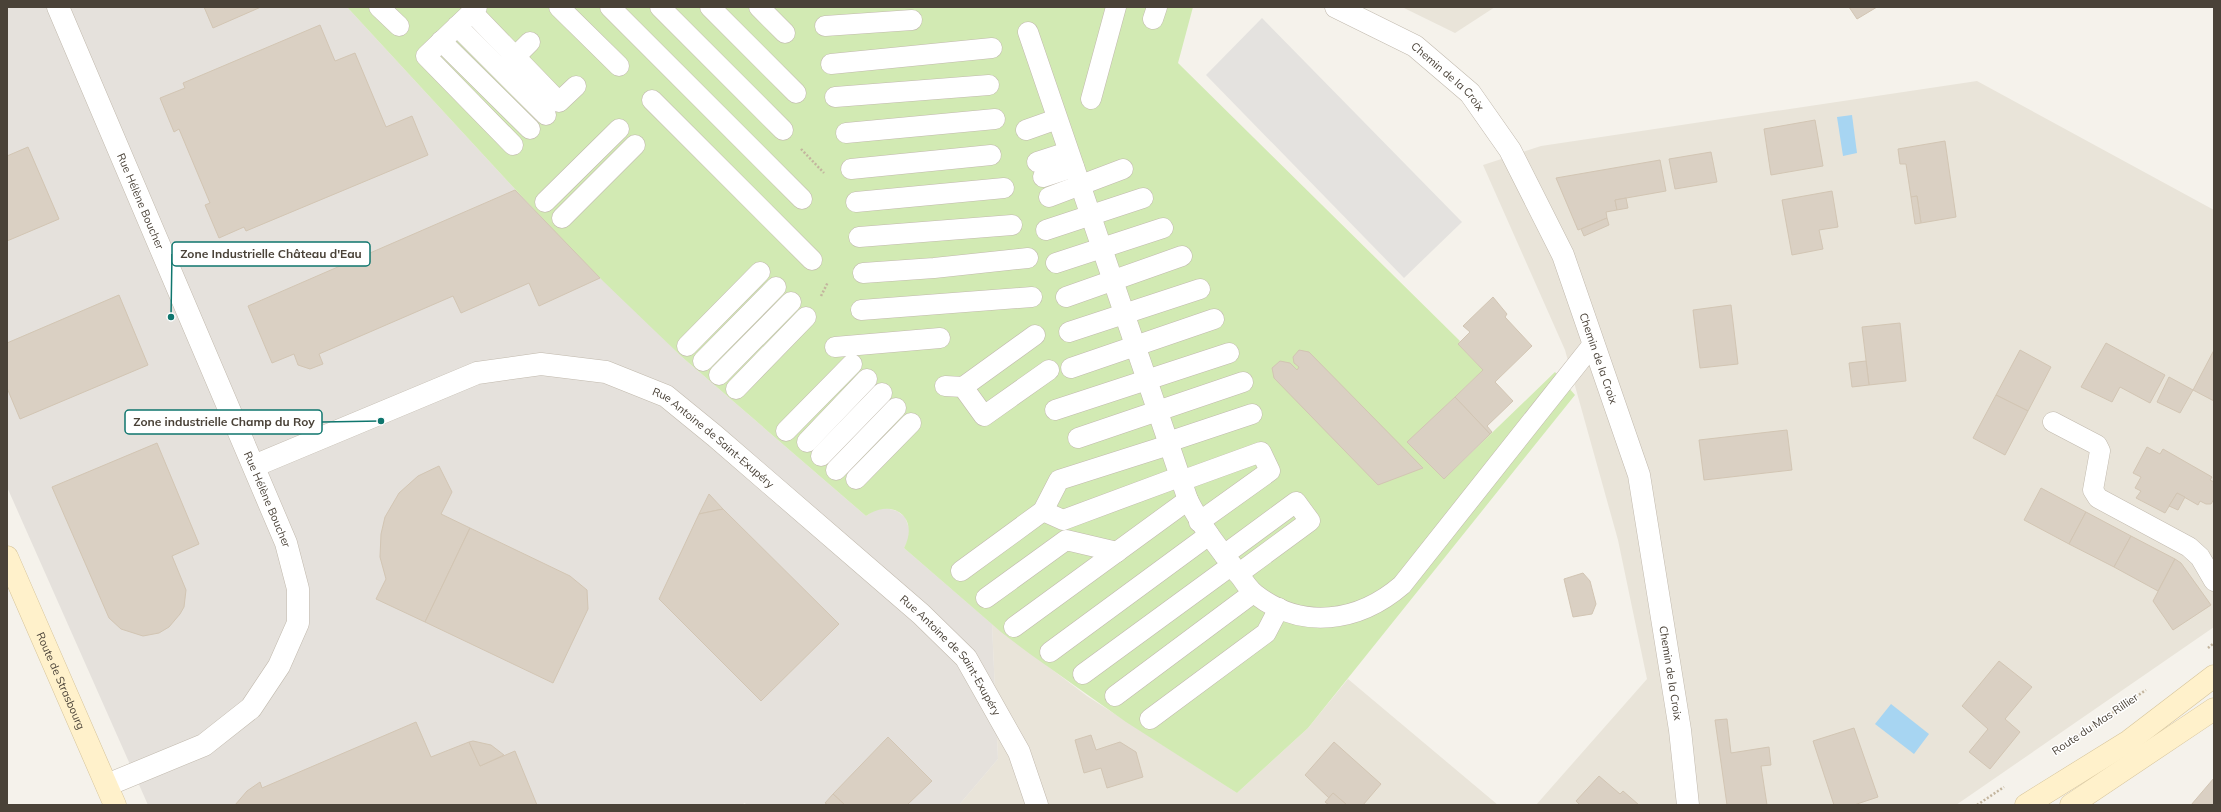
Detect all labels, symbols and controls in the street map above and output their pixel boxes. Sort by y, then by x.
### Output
street label: Chemin de la Croix [1408,39,1487,114]
street label: Rue Hélène Boucher [114,151,167,251]
callout: Zone Industrielle Château d'Eau [172,242,370,266]
text: Zone Industrielle Château d'Eau [180,246,362,261]
street label: Chemin de la Croix [1576,311,1621,406]
street label: Rue Antoine de Saint-Exupéry [650,384,777,491]
callout: Zone industrielle Champ du Roy [125,410,322,434]
text: Zone industrielle Champ du Roy [133,414,315,429]
street label: Rue Hélène Boucher [241,449,294,549]
street label: Rue Antoine de Saint-Exupéry [897,592,1004,718]
street label: Chemin de la Croix [1656,625,1685,721]
street label: Route de Strasbourg [34,630,88,732]
street label: Route du Mas Rillier [2049,690,2141,758]

